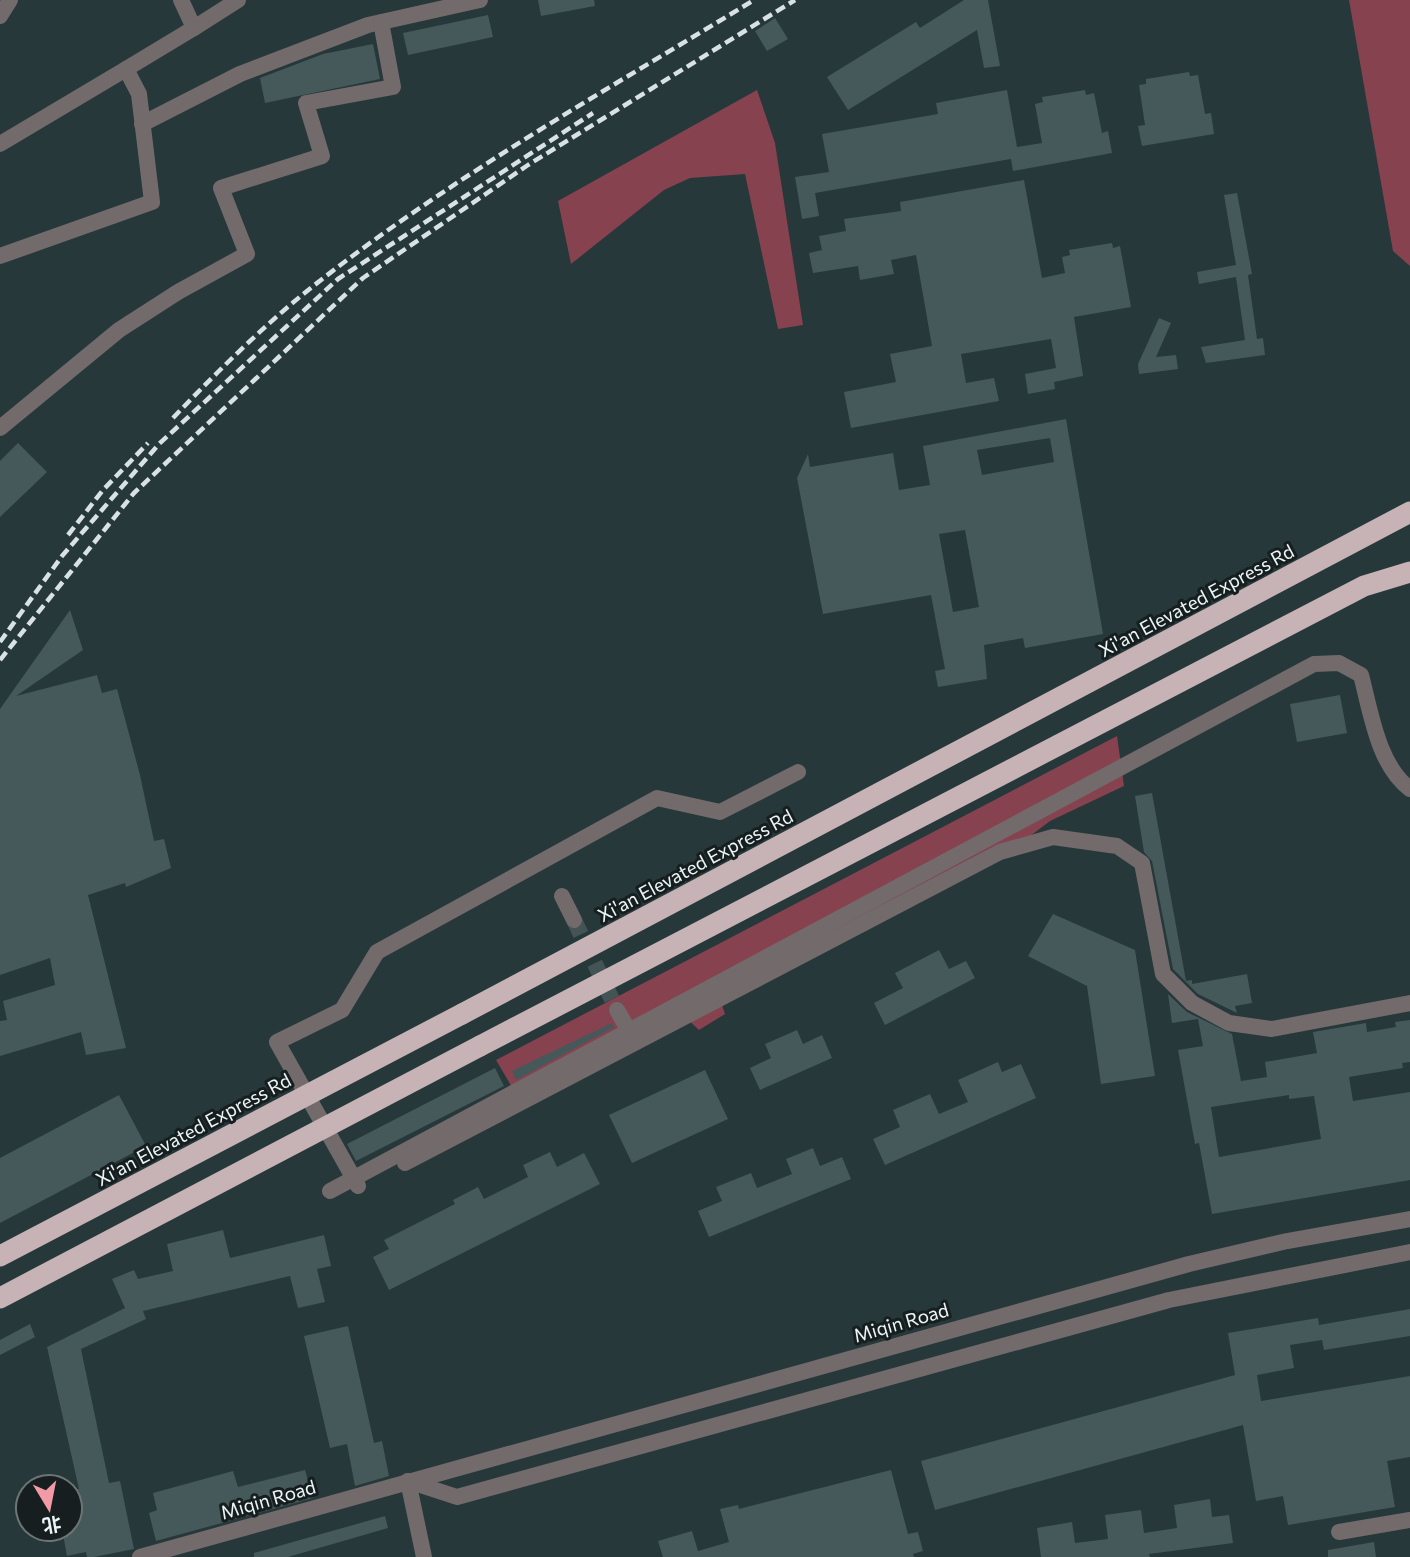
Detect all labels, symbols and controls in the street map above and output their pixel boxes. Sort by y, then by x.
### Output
street label: Xi'an Elevated Express Rd [1095,539,1297,661]
street label: Xi'an Elevated Express Rd [594,804,796,926]
street label: Xi'an Elevated Express Rd [92,1068,294,1190]
street label: Miqin Road [851,1297,951,1347]
north arrow [14,1473,84,1543]
street label: Miqin Road [218,1474,318,1524]
text: 北 [41,1512,63,1538]

